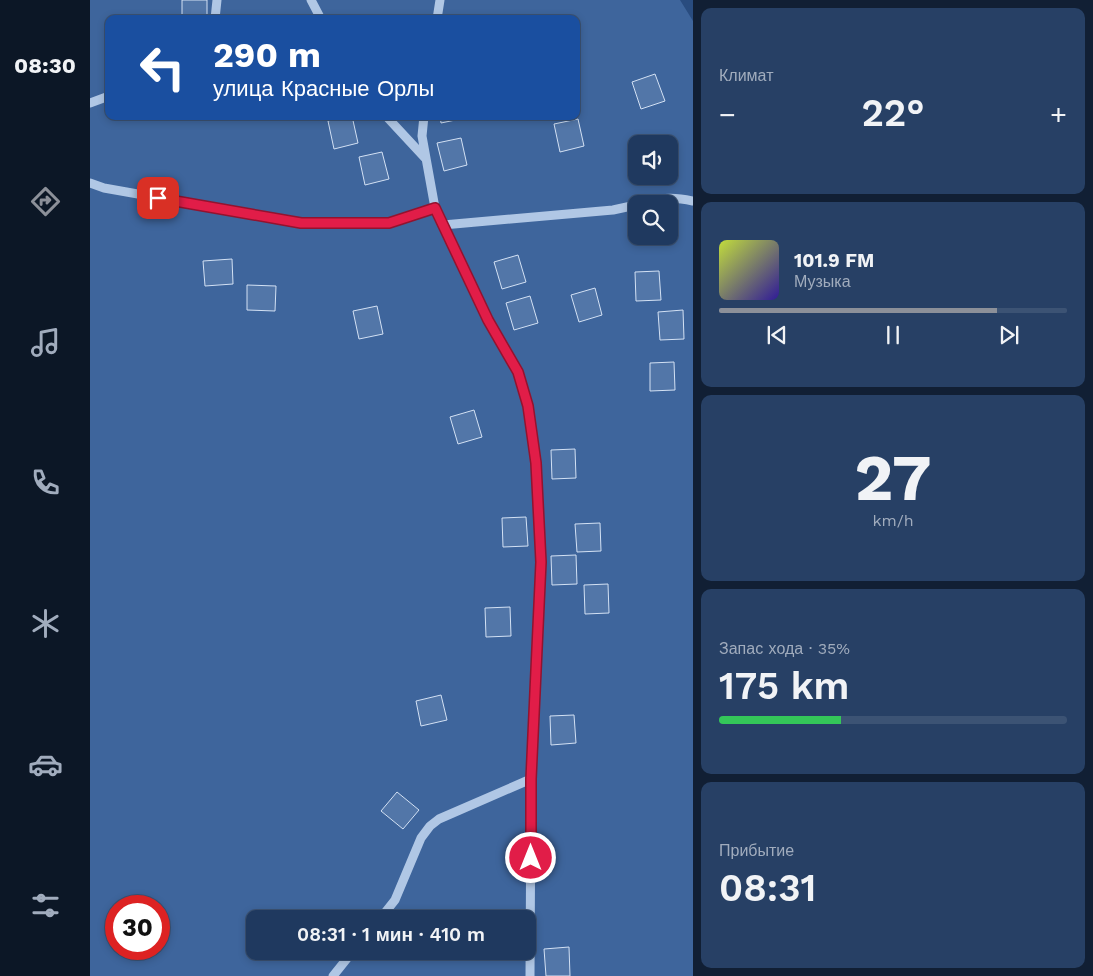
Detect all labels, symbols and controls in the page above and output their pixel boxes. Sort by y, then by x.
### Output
text: 290 m [213,34,321,76]
icon: left [130,35,195,100]
text: 08:30 [14,53,76,78]
text: Климат [719,66,773,85]
text: улица Красные Орлы [213,76,434,101]
text: 22° [861,91,925,135]
text: − [719,98,736,131]
text: + [1050,98,1067,131]
map controls [628,135,678,245]
button: sound [628,135,678,185]
pin [137,177,179,219]
icon: directions [28,184,63,219]
icon: arrive [144,184,172,212]
button: search [628,195,678,245]
text: 101.9 FM [794,249,874,272]
text: Музыка [794,272,851,291]
icon: previous [763,321,791,349]
icon: pause [879,321,907,349]
icon: next [995,321,1023,349]
icon: music [28,325,63,360]
text: 27 [854,440,932,516]
icon: phone [28,465,63,500]
text: km/h [872,511,914,530]
icon: climate [28,606,63,641]
text: Запас хода · 35% [719,639,850,658]
text: 175 km [719,664,850,708]
icon: car [28,747,63,782]
position arrow [504,831,556,883]
text: Прибытие [719,841,794,860]
text: 08:31 [719,866,816,910]
icon: filters [28,888,63,923]
speed limit sign: 30 [105,895,170,960]
text: 08:31 · 1 мин · 410 m [297,923,485,946]

